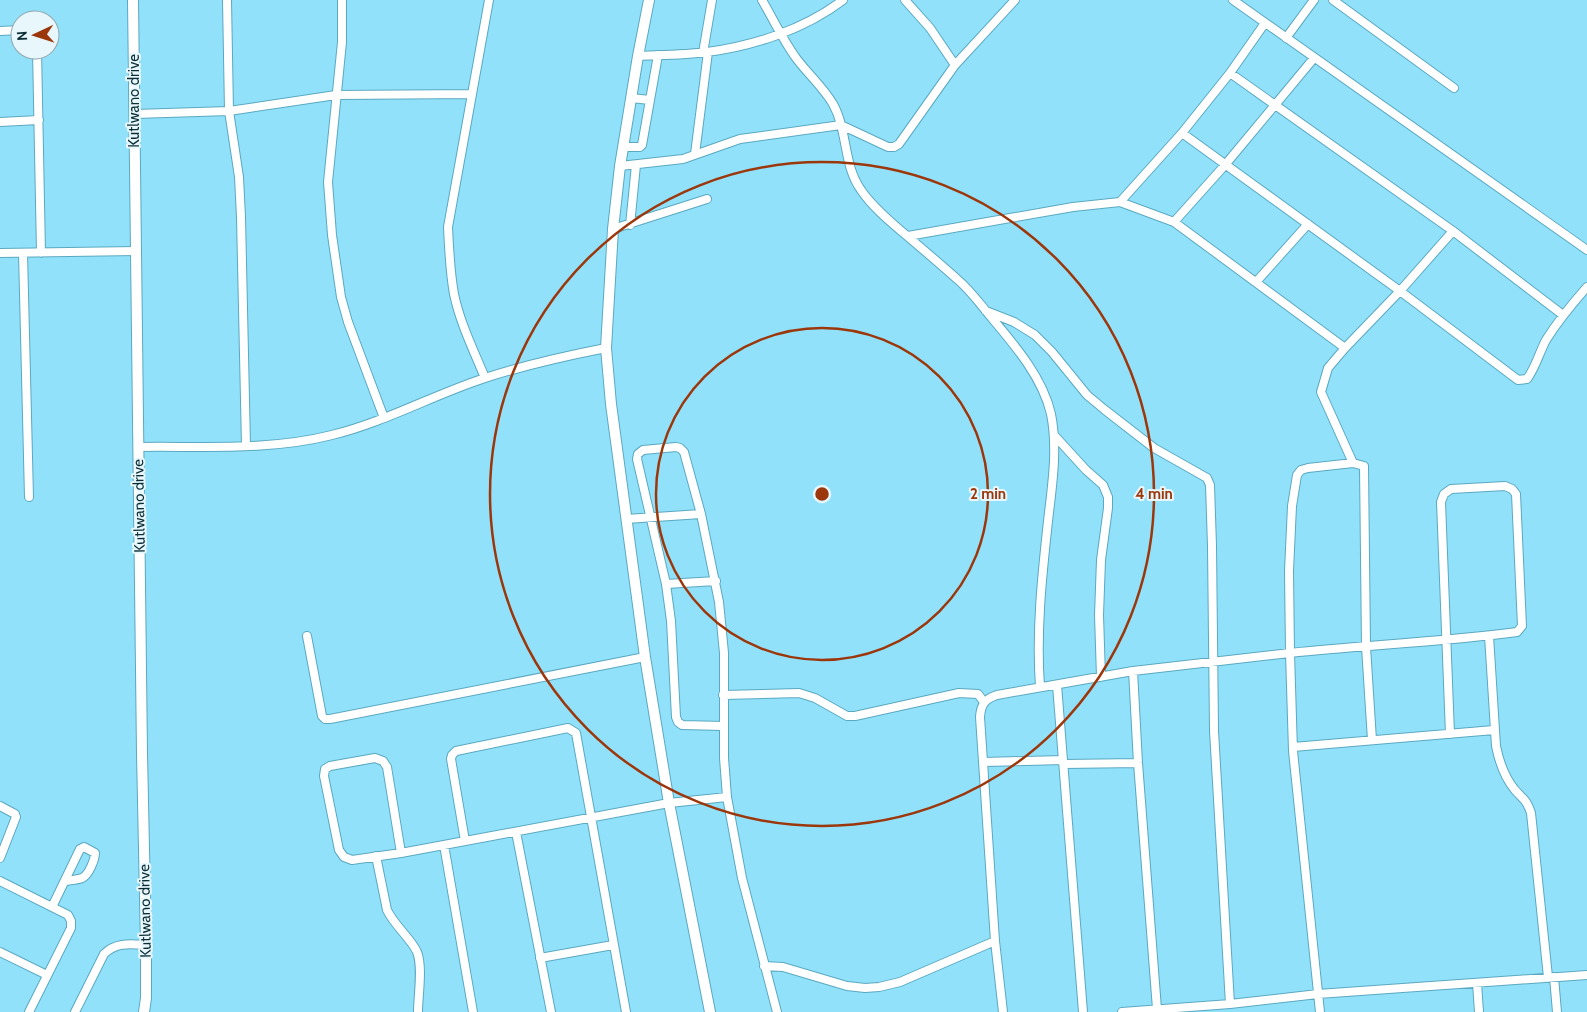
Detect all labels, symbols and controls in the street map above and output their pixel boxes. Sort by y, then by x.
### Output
north arrow [10,10,60,60]
text: N [13,30,31,41]
street label: Kutlwano drive [125,54,143,148]
street label: Kutlwano drive [129,459,149,553]
centre of rings [813,485,831,503]
text: 2 min [970,485,1006,503]
text: 4 min [1135,485,1173,503]
street label: Kutlwano drive [135,864,155,958]

